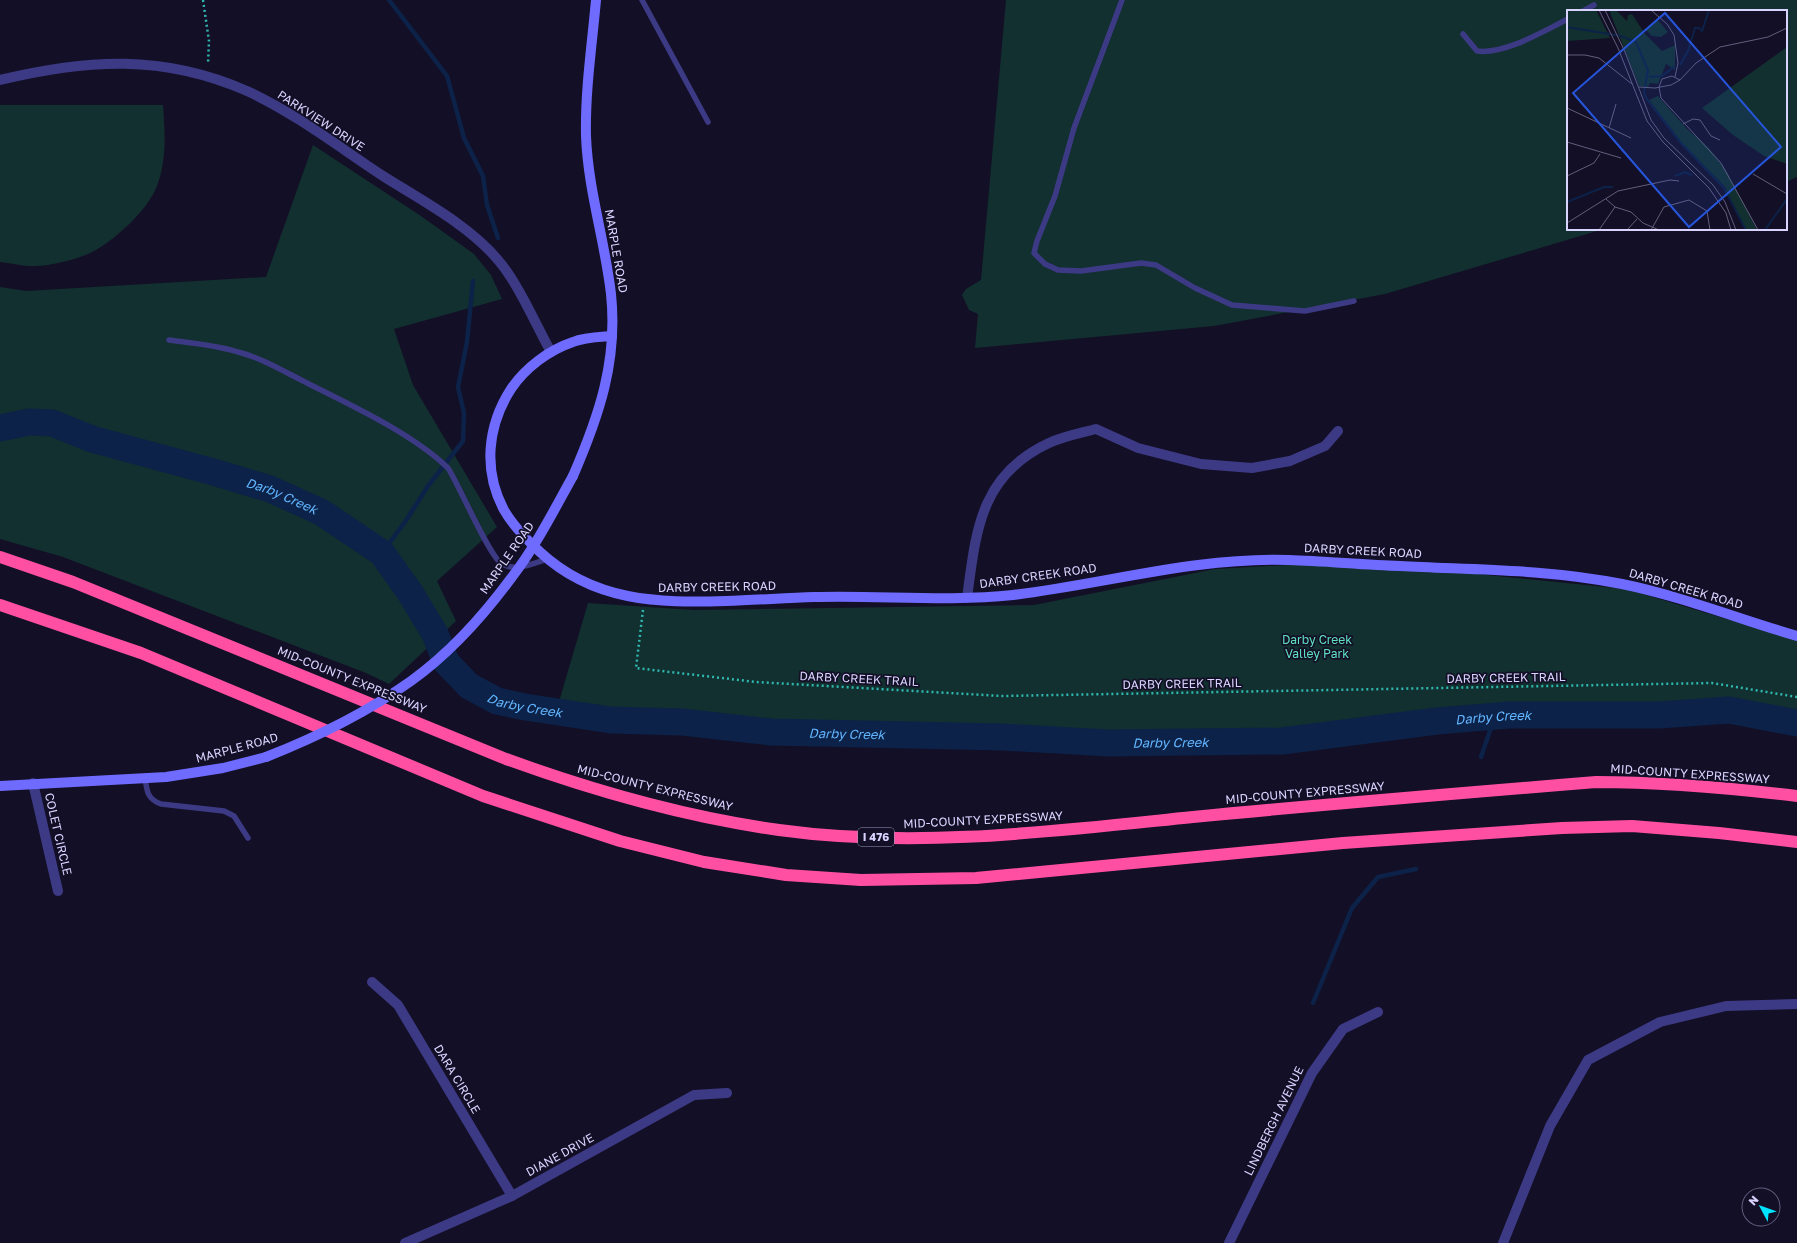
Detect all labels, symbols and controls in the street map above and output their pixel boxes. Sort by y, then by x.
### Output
inset map [1567,10,1787,230]
street label: PARKVIEW DRIVE [275,87,368,154]
street label: MARPLE ROAD [602,208,631,294]
water label: Darby Creek [244,474,322,518]
street label: MARPLE ROAD [476,519,537,597]
street label: DARBY CREEK ROAD [1304,540,1422,561]
street label: DARBY CREEK ROAD [978,560,1097,591]
street label: DARBY CREEK ROAD [1627,565,1745,612]
street label: DARBY CREEK ROAD [658,578,776,595]
park label: Darby Creek Valley Park [1282,632,1352,661]
street label: MID-COUNTY EXPRESSWAY [275,643,429,717]
street label: DARBY CREEK TRAIL [799,668,919,689]
street label: DARBY CREEK TRAIL [1446,669,1566,686]
street label: DARBY CREEK TRAIL [1122,675,1242,692]
water label: Darby Creek [484,689,565,721]
water label: Darby Creek [1454,707,1533,727]
water label: Darby Creek [809,725,887,742]
street label: MARPLE ROAD [194,729,280,766]
water label: Darby Creek [1132,734,1210,751]
street label: MID-COUNTY EXPRESSWAY [1610,760,1770,787]
street label: MID-COUNTY EXPRESSWAY [576,761,735,814]
street label: MID-COUNTY EXPRESSWAY [1225,778,1385,807]
street label: COLET CIRCLE [42,791,75,877]
street label: MID-COUNTY EXPRESSWAY [903,808,1063,831]
road number: I 476 [858,828,894,846]
street label: DARA CIRCLE [431,1042,484,1116]
street label: LINDBERGH AVENUE [1241,1064,1307,1178]
street label: DIANE DRIVE [523,1130,596,1179]
north arrow [1741,1187,1781,1227]
text: N [1745,1193,1761,1208]

